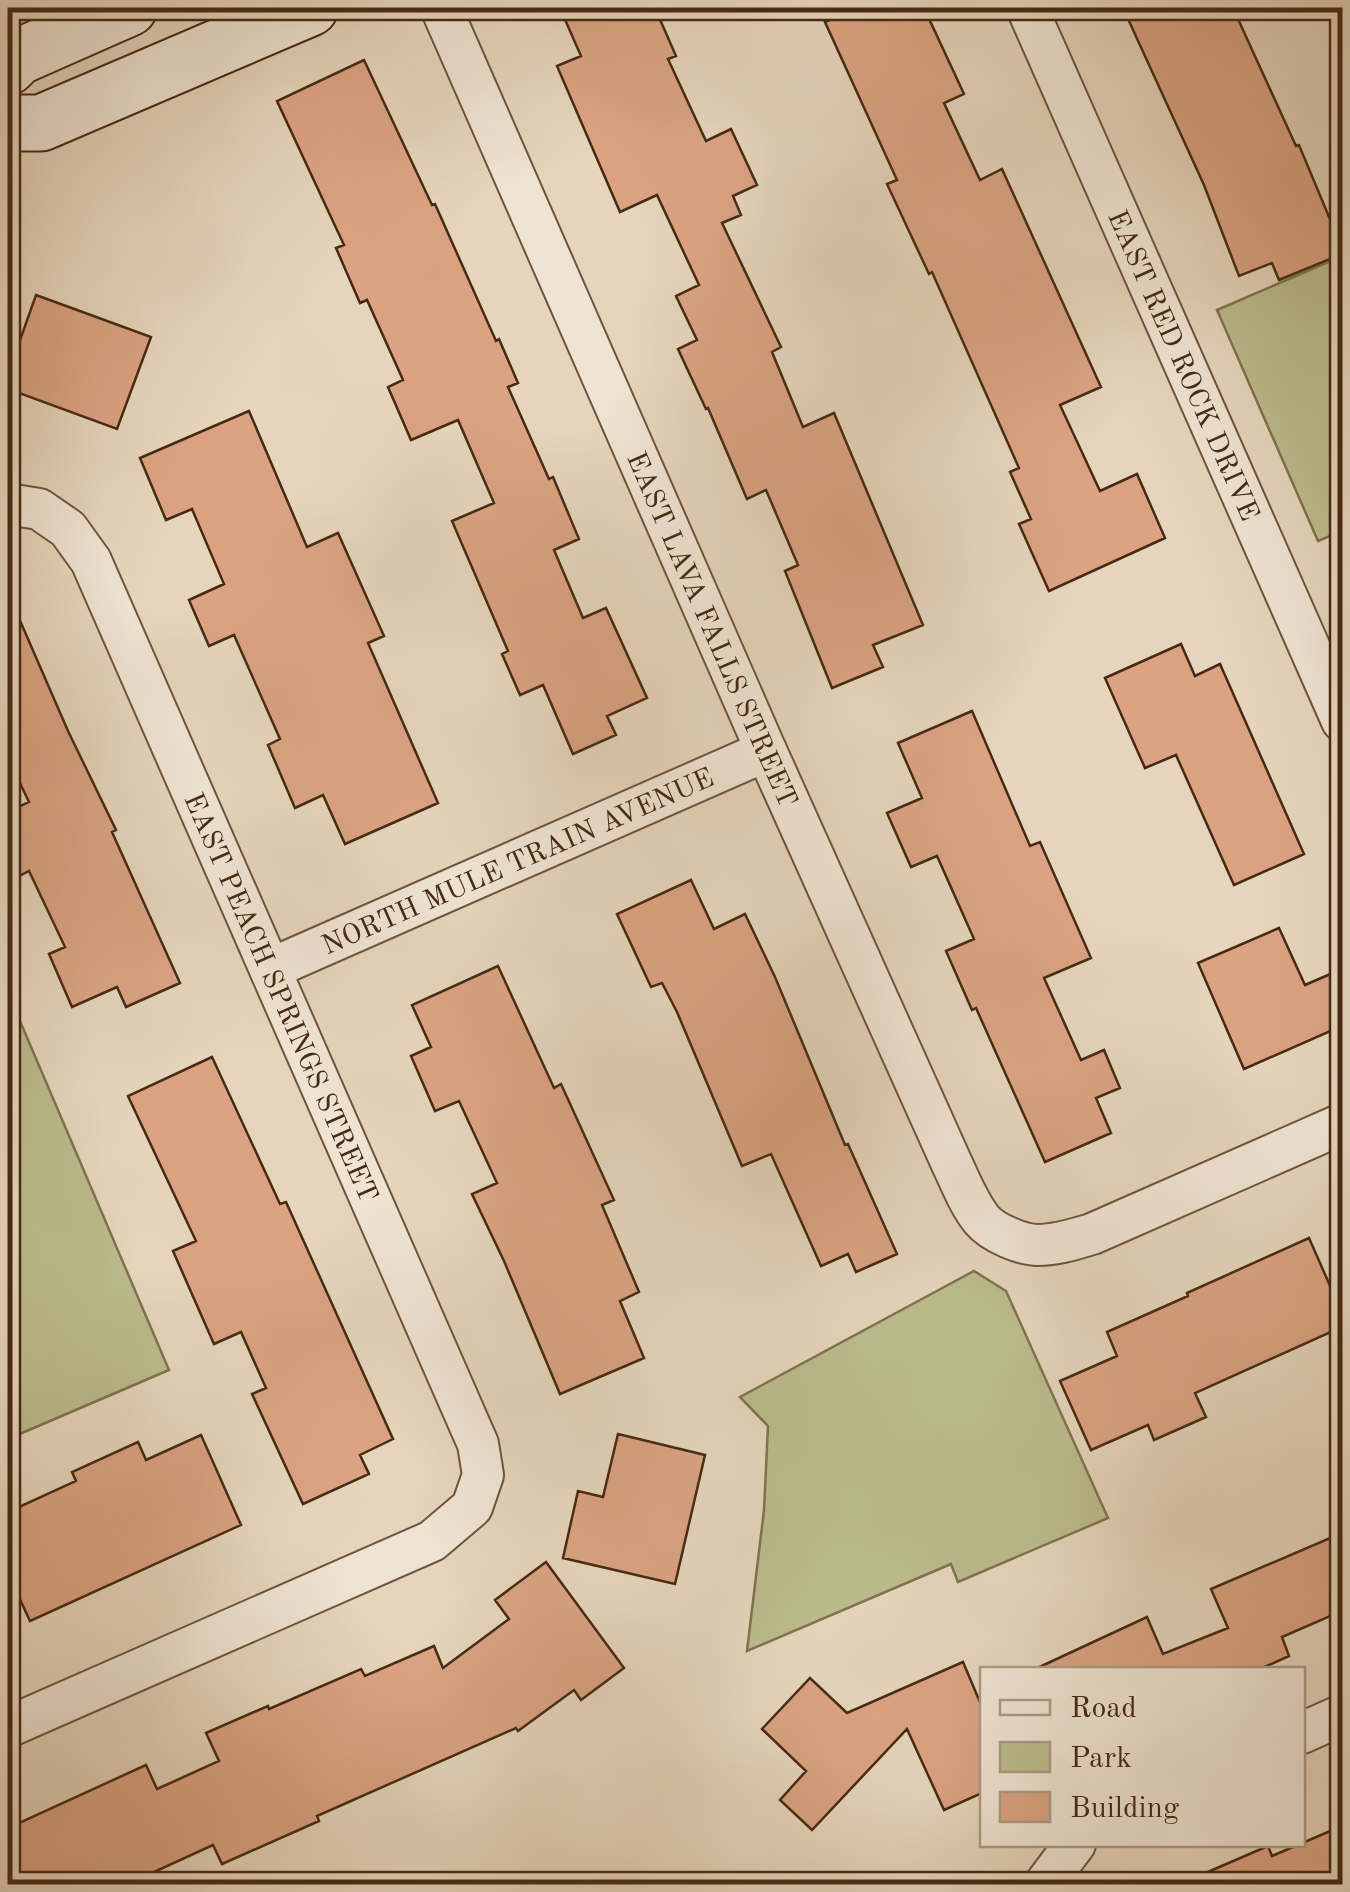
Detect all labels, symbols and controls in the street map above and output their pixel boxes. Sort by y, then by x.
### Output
street label: EAST RED ROCK DRIVE [1101,206,1263,525]
street label: EAST LAVA FALLS STREET [620,448,801,812]
street label: NORTH MULE TRAIN AVENUE [318,765,718,961]
street label: EAST PEACH SPRINGS STREET [177,789,381,1207]
legend [980,1667,1305,1847]
text: Road [1070,1694,1137,1724]
text: Park [1070,1744,1132,1774]
text: Building [1070,1794,1179,1824]

